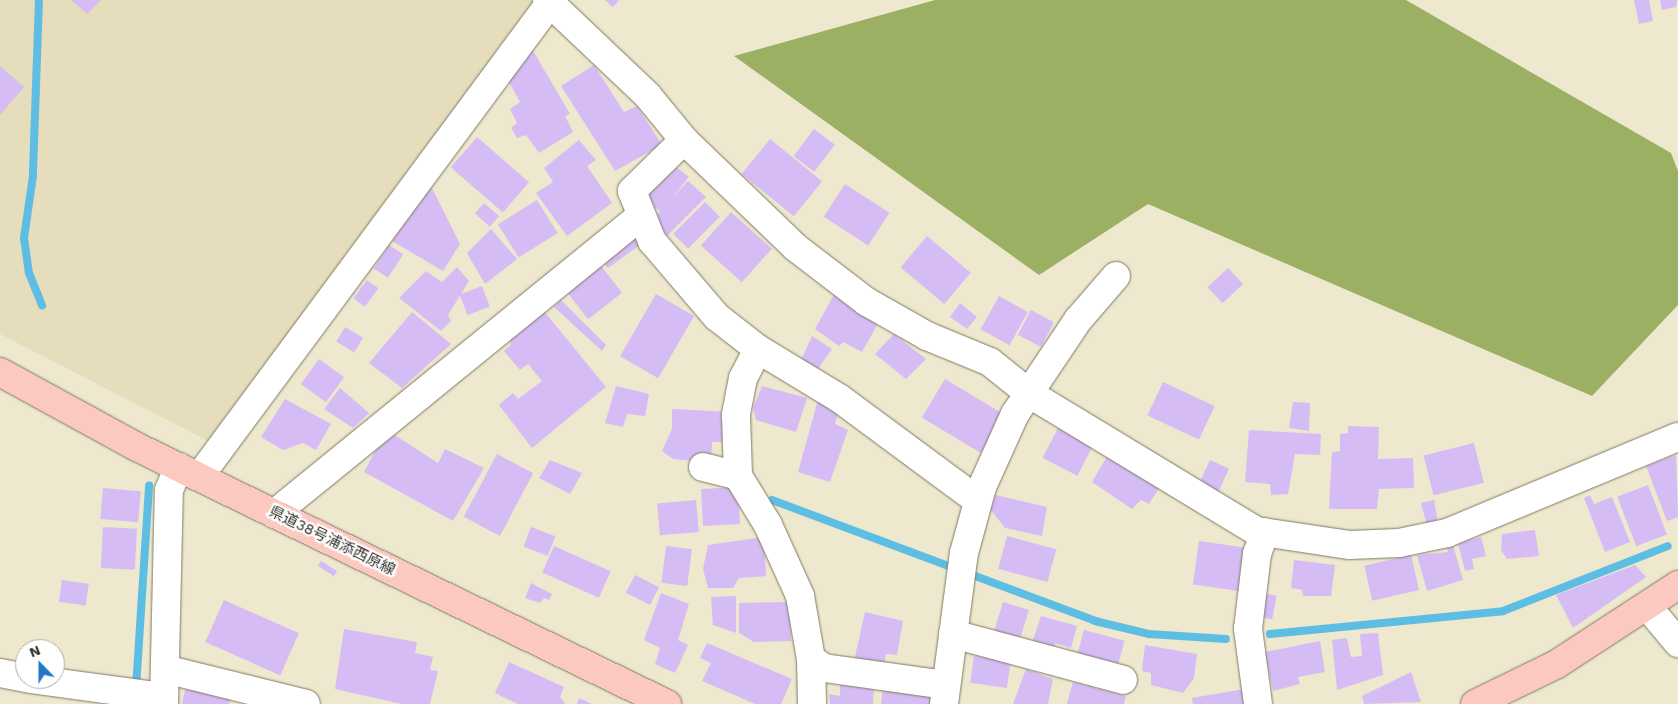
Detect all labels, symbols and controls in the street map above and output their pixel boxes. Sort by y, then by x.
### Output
street label: 県道38号浦添西原線 [266,503,398,579]
north arrow [15,639,65,689]
text: N [27,642,43,660]

